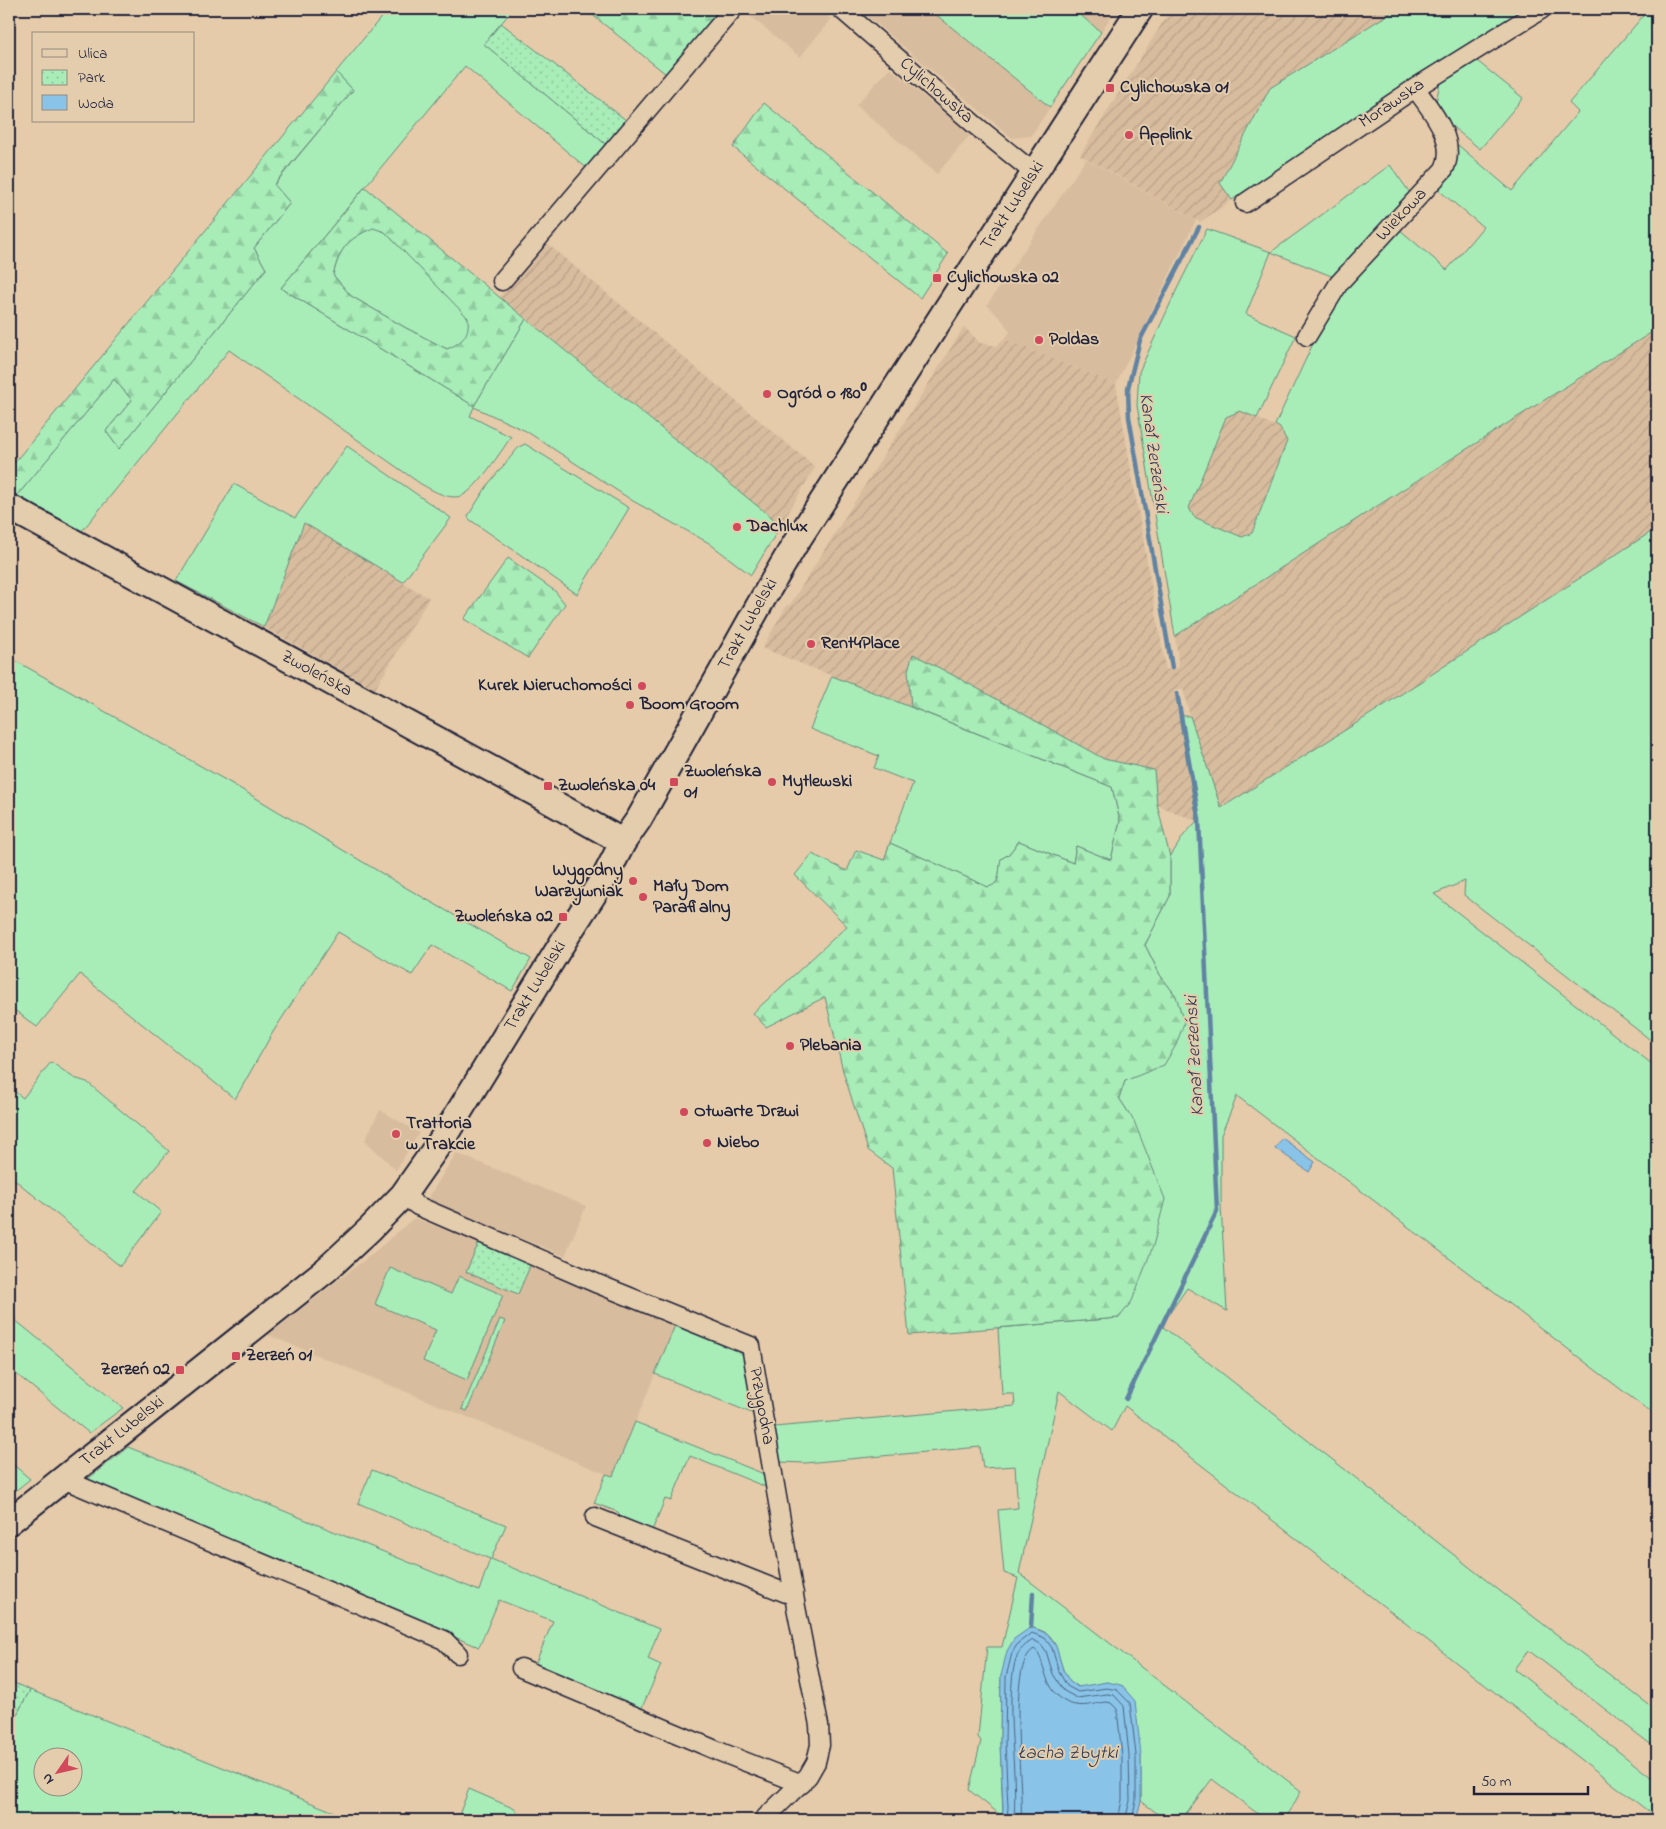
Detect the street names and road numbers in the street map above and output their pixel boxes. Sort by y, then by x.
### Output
street label: Cylichowska [893,51,979,131]
street label: Morawska [1354,72,1430,136]
street label: Trakt Lubelski [974,156,1051,256]
street label: Wiekowa [1370,182,1434,248]
street label: Trakt Lubelski [712,573,785,675]
street label: Zwoleńska [276,644,357,704]
street label: Trakt Lubelski [498,936,574,1037]
street label: Przygodna [740,1365,781,1447]
street label: Trakt Lubelski [75,1390,171,1474]

